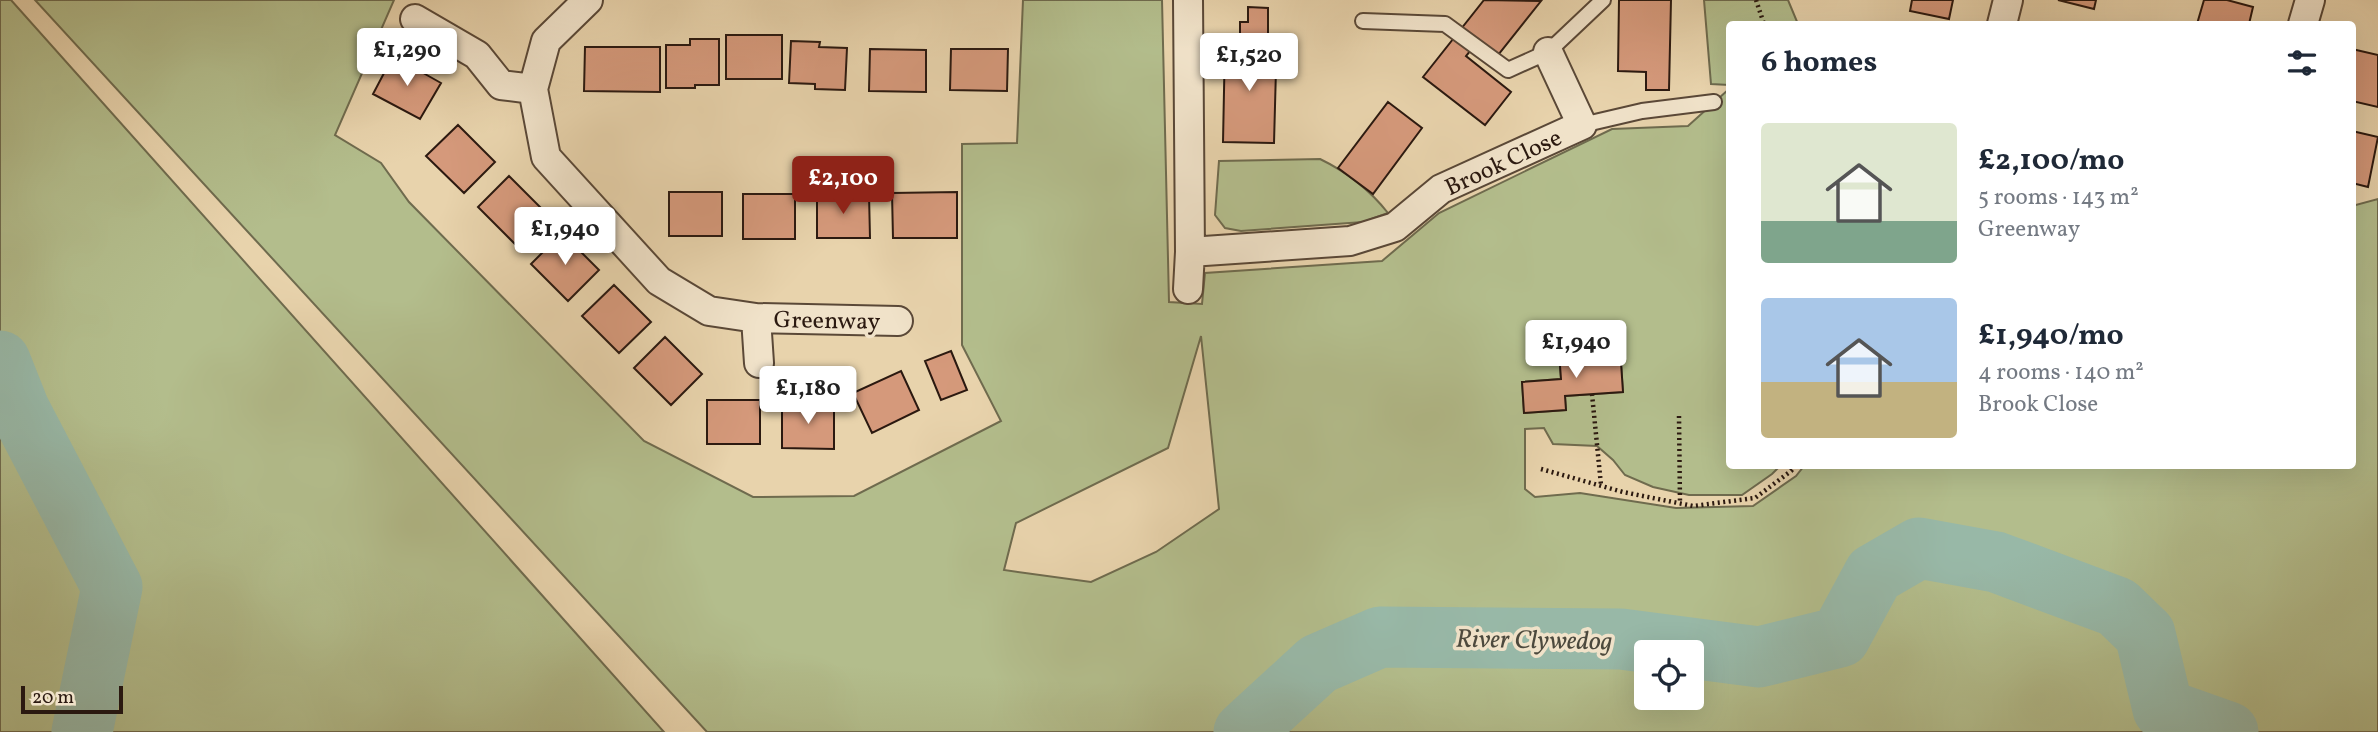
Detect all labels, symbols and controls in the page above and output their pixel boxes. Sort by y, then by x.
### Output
pin: £1,290 [350,28,464,88]
pin: £1,520 [1192,34,1306,93]
text: £1,290 [373,35,441,67]
text: £1,520 [1216,40,1282,72]
text: 6 homes [1761,42,1877,84]
icon: filters [2283,44,2321,82]
street label: Brook Close [1440,122,1568,206]
text: £2,100/mo [1978,140,2124,182]
icon: home [1817,151,1901,235]
pin: £2,100 [786,156,900,216]
text: £2,100 [808,163,878,195]
text: 5 rooms · 143 m² [1978,182,2139,214]
pin: £1,940 [508,208,622,267]
text: £1,940 [530,214,600,246]
text: Greenway [1978,214,2080,246]
street label: Greenway [773,304,881,340]
text: £1,940/mo [1978,315,2124,357]
pin: £1,940 [1519,320,1633,380]
icon: home [1817,326,1901,410]
text: £1,940 [1541,327,1611,359]
text: 4 rooms · 140 m² [1978,357,2144,389]
pin: £1,180 [751,366,865,426]
text: £1,180 [775,373,841,405]
text: Brook Close [1978,389,2098,421]
water label: River Clywedog [1455,622,1613,660]
map controls [1634,640,1704,710]
button: locate [1634,640,1704,710]
scale bar [21,683,122,715]
text: 20 m [32,685,74,711]

